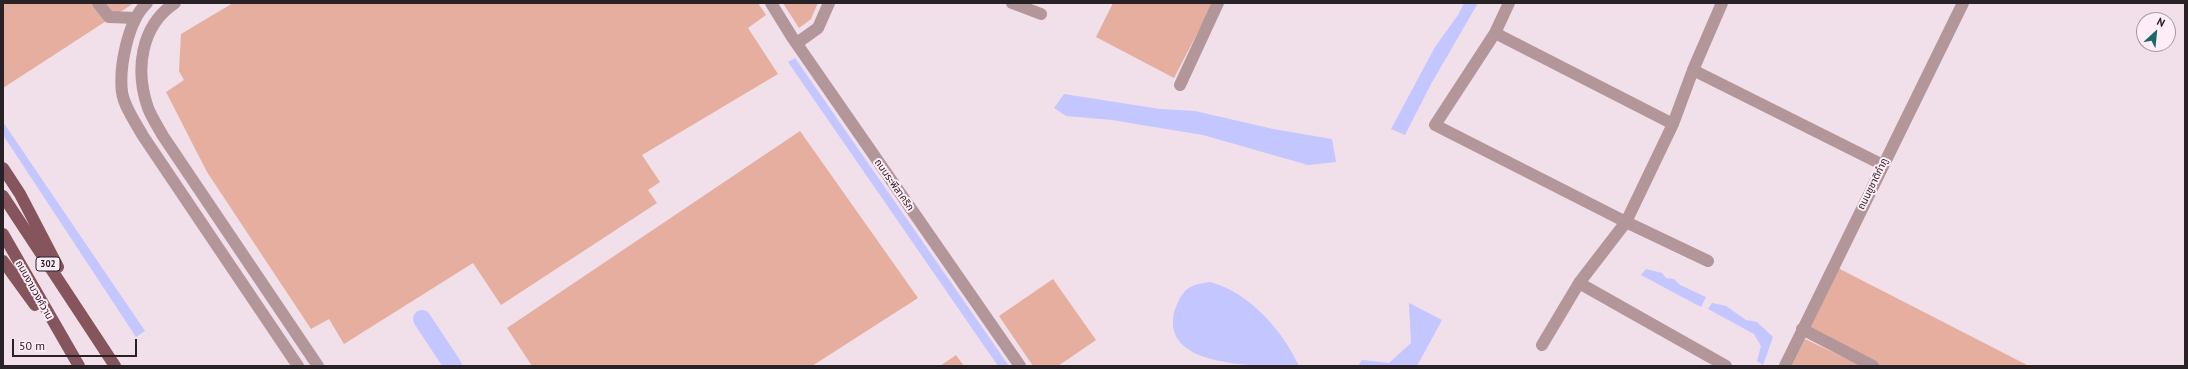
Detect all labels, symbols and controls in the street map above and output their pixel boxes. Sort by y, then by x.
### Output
north arrow [2136,12,2176,52]
text: N [2155,14,2167,30]
street label: ถนนชูชาติกำภู [1855,156,1891,212]
street label: ถนนระพีสาคริก [872,157,916,213]
road number: 302 [36,257,60,271]
street label: ถนนงามวงศ์วาน [13,258,55,322]
scale bar [14,331,139,357]
text: 50 m [19,338,45,353]

